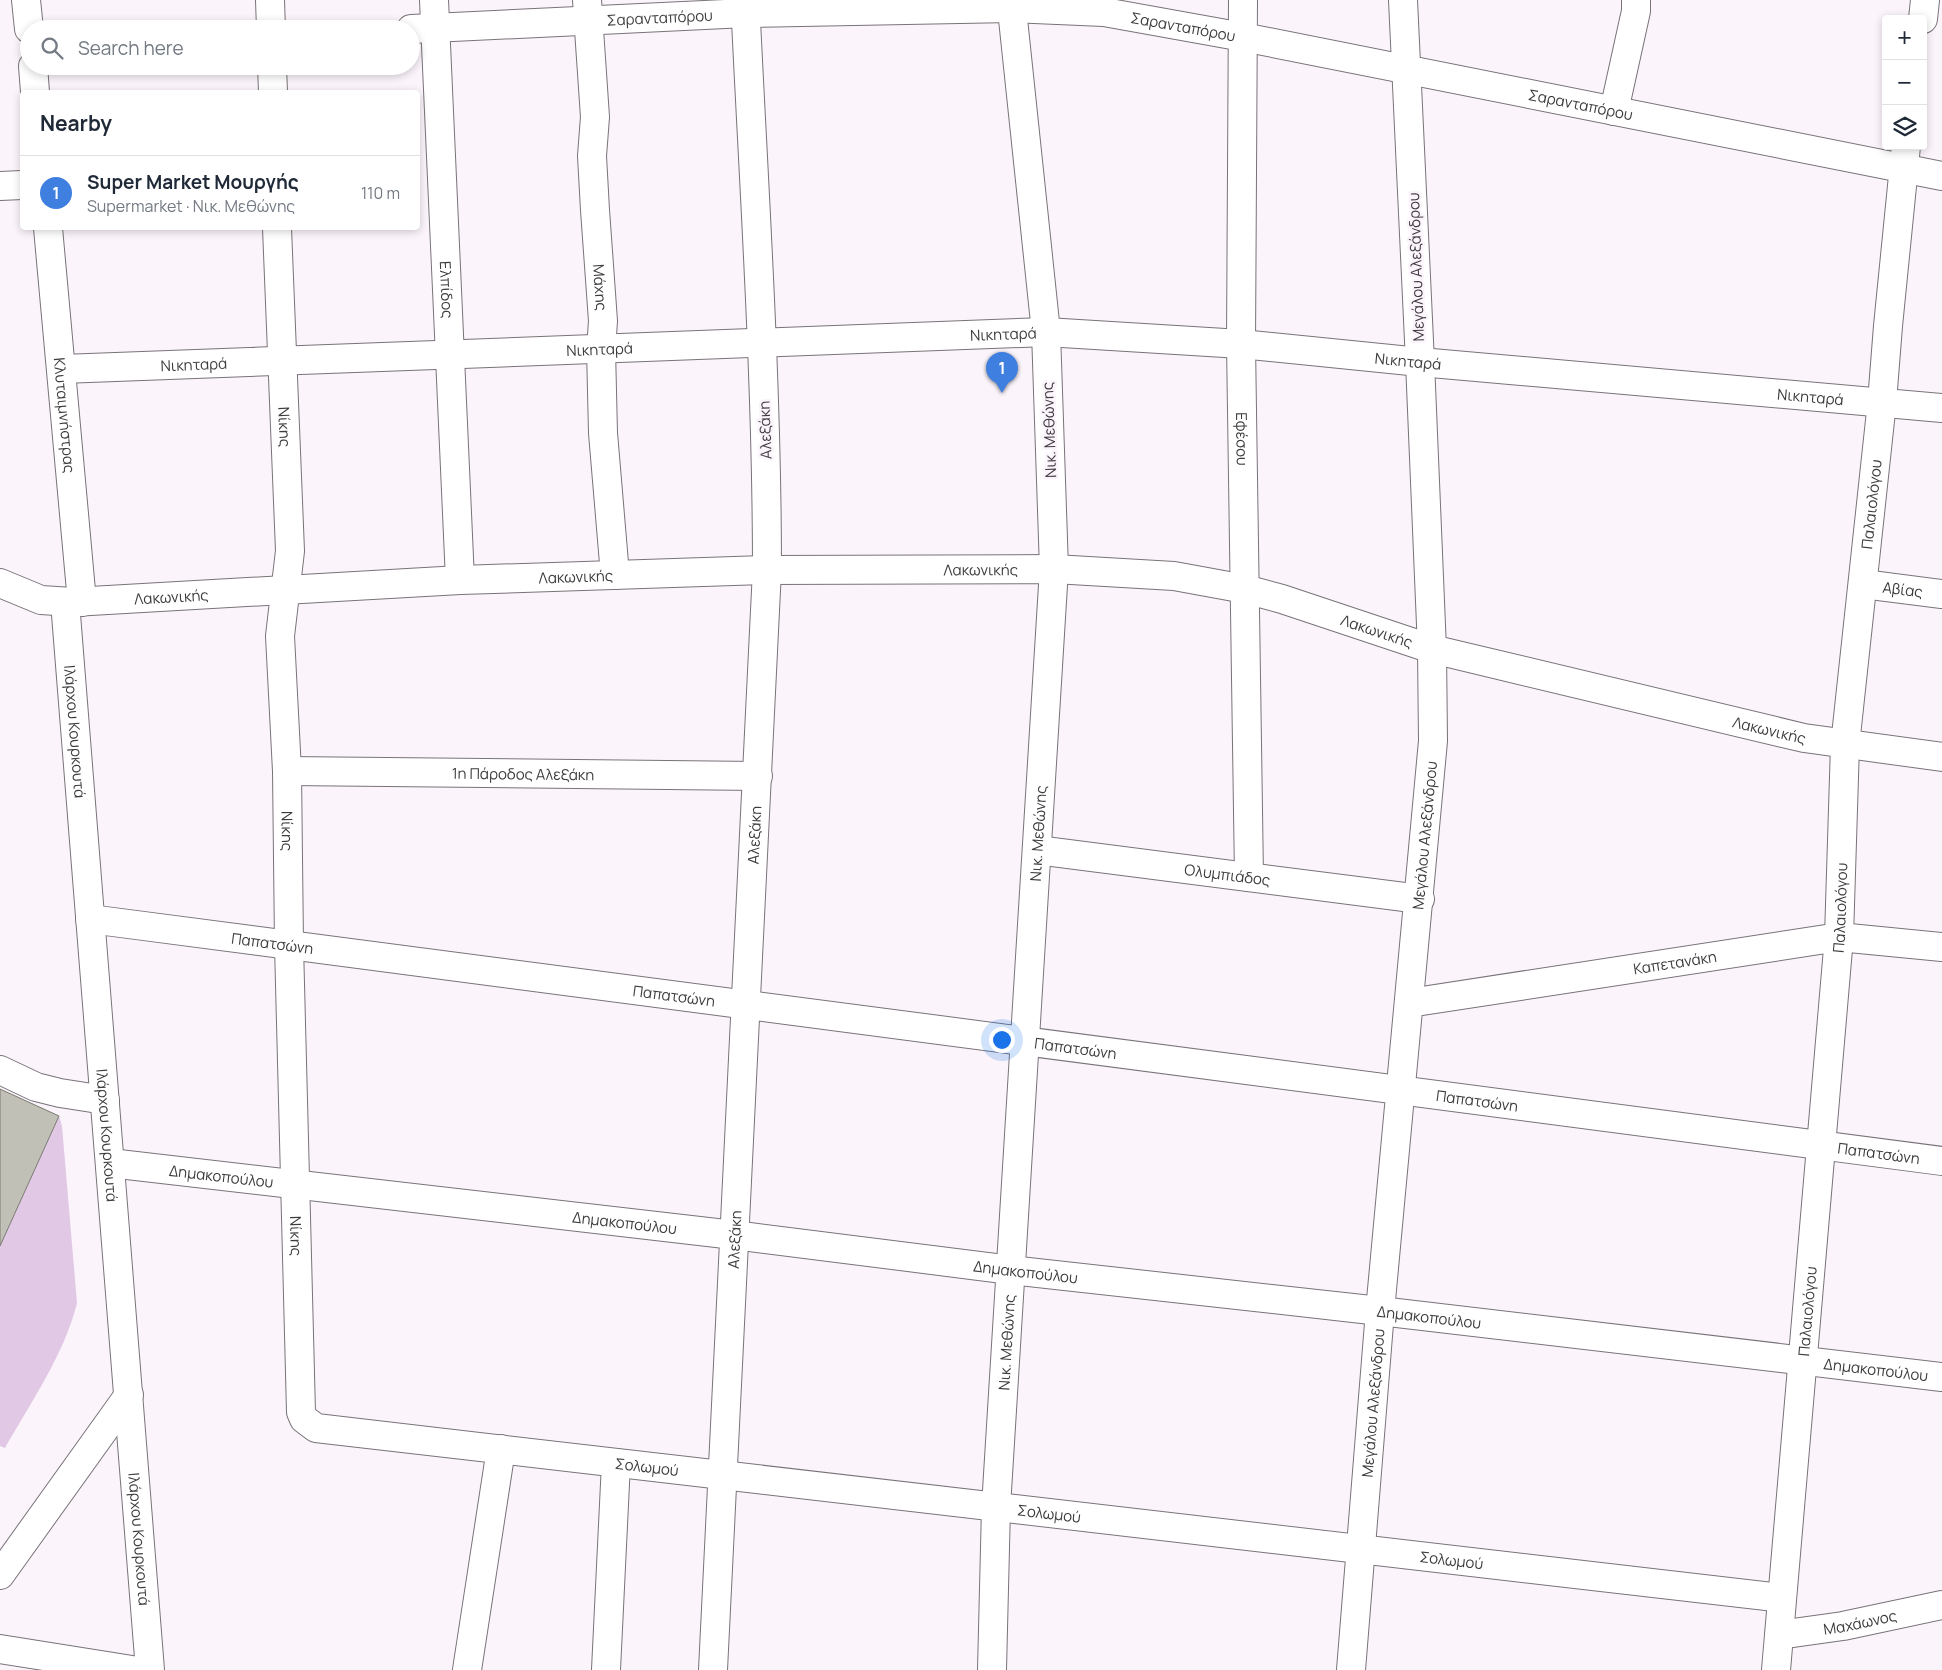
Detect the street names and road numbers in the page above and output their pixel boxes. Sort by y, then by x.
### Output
street label: Σαρανταπόρου [606,4,713,30]
street label: Σαρανταπόρου [1129,7,1237,46]
street label: Σαρανταπόρου [1527,83,1635,125]
street label: Μεγάλου Αλεξάνδρου [1403,192,1429,342]
street label: Ελπίδος [435,261,459,319]
street label: Μάχης [588,263,613,311]
street label: Νικηταρά [970,322,1037,345]
street label: Νικηταρά [566,337,633,361]
street label: Νικηταρά [1374,347,1442,374]
street label: Νικηταρά [160,352,228,376]
street label: Κλυταιμνήστρας [49,356,81,474]
street label: Νικ. Μεθώνης [1037,382,1061,478]
street label: Νικηταρά [1776,383,1845,410]
street label: Αλεξάκη [753,400,777,460]
street label: Νίκης [274,406,296,447]
street label: Εφέσου [1232,412,1253,466]
street label: Παλαιολόγου [1856,458,1886,550]
street label: Λακωνικής [943,559,1018,580]
street label: Λακωνικής [538,565,613,588]
street label: Αβίας [1881,576,1924,602]
street label: Λακωνικής [134,584,209,609]
street label: Λακωνικής [1338,609,1416,652]
street label: Ιλάρχου Κουρκουτά [60,664,91,799]
street label: Λακωνικής [1731,711,1808,749]
street label: Μεγάλου Αλεξάνδρου [1407,760,1442,911]
street label: 1η Πάροδος Αλεξάκη [452,762,594,785]
street label: Νικ. Μεθώνης [1024,785,1051,882]
street label: Αλεξάκη [742,805,766,865]
street label: Νίκης [277,811,298,851]
street label: Ολυμπιάδος [1183,858,1272,890]
street label: Παλαιολόγου [1827,862,1852,954]
street label: Παπατσώνη [230,927,315,959]
street label: Καπετανάκη [1632,945,1718,979]
street label: Παπατσώνη [632,980,716,1011]
street label: Παπατσώνη [1033,1032,1118,1064]
street label: Ιλάρχου Κουρκουτά [92,1068,123,1203]
street label: Παπατσώνη [1435,1085,1520,1116]
street label: Παπατσώνη [1836,1137,1921,1169]
street label: Δημακοπούλου [168,1159,275,1192]
street label: Δημακοπούλου [571,1206,678,1239]
street label: Αλεξάκη [722,1210,746,1269]
street label: Νίκης [285,1215,307,1256]
street label: Δημακοπούλου [972,1255,1079,1288]
street label: Παλαιολόγου [1792,1265,1821,1357]
street label: Νικ. Μεθώνης [993,1294,1020,1391]
street label: Δημακοπούλου [1376,1300,1482,1333]
street label: Μεγάλου Αλεξάνδρου [1356,1328,1389,1478]
street label: Δημακοπούλου [1823,1353,1929,1386]
street label: Σολωμού [614,1452,680,1480]
street label: Ιλάρχου Κουρκουτά [124,1472,155,1606]
street label: Σολωμού [1016,1499,1082,1527]
street label: Σολωμού [1419,1546,1484,1574]
street label: Μαχάωνος [1822,1604,1899,1639]

